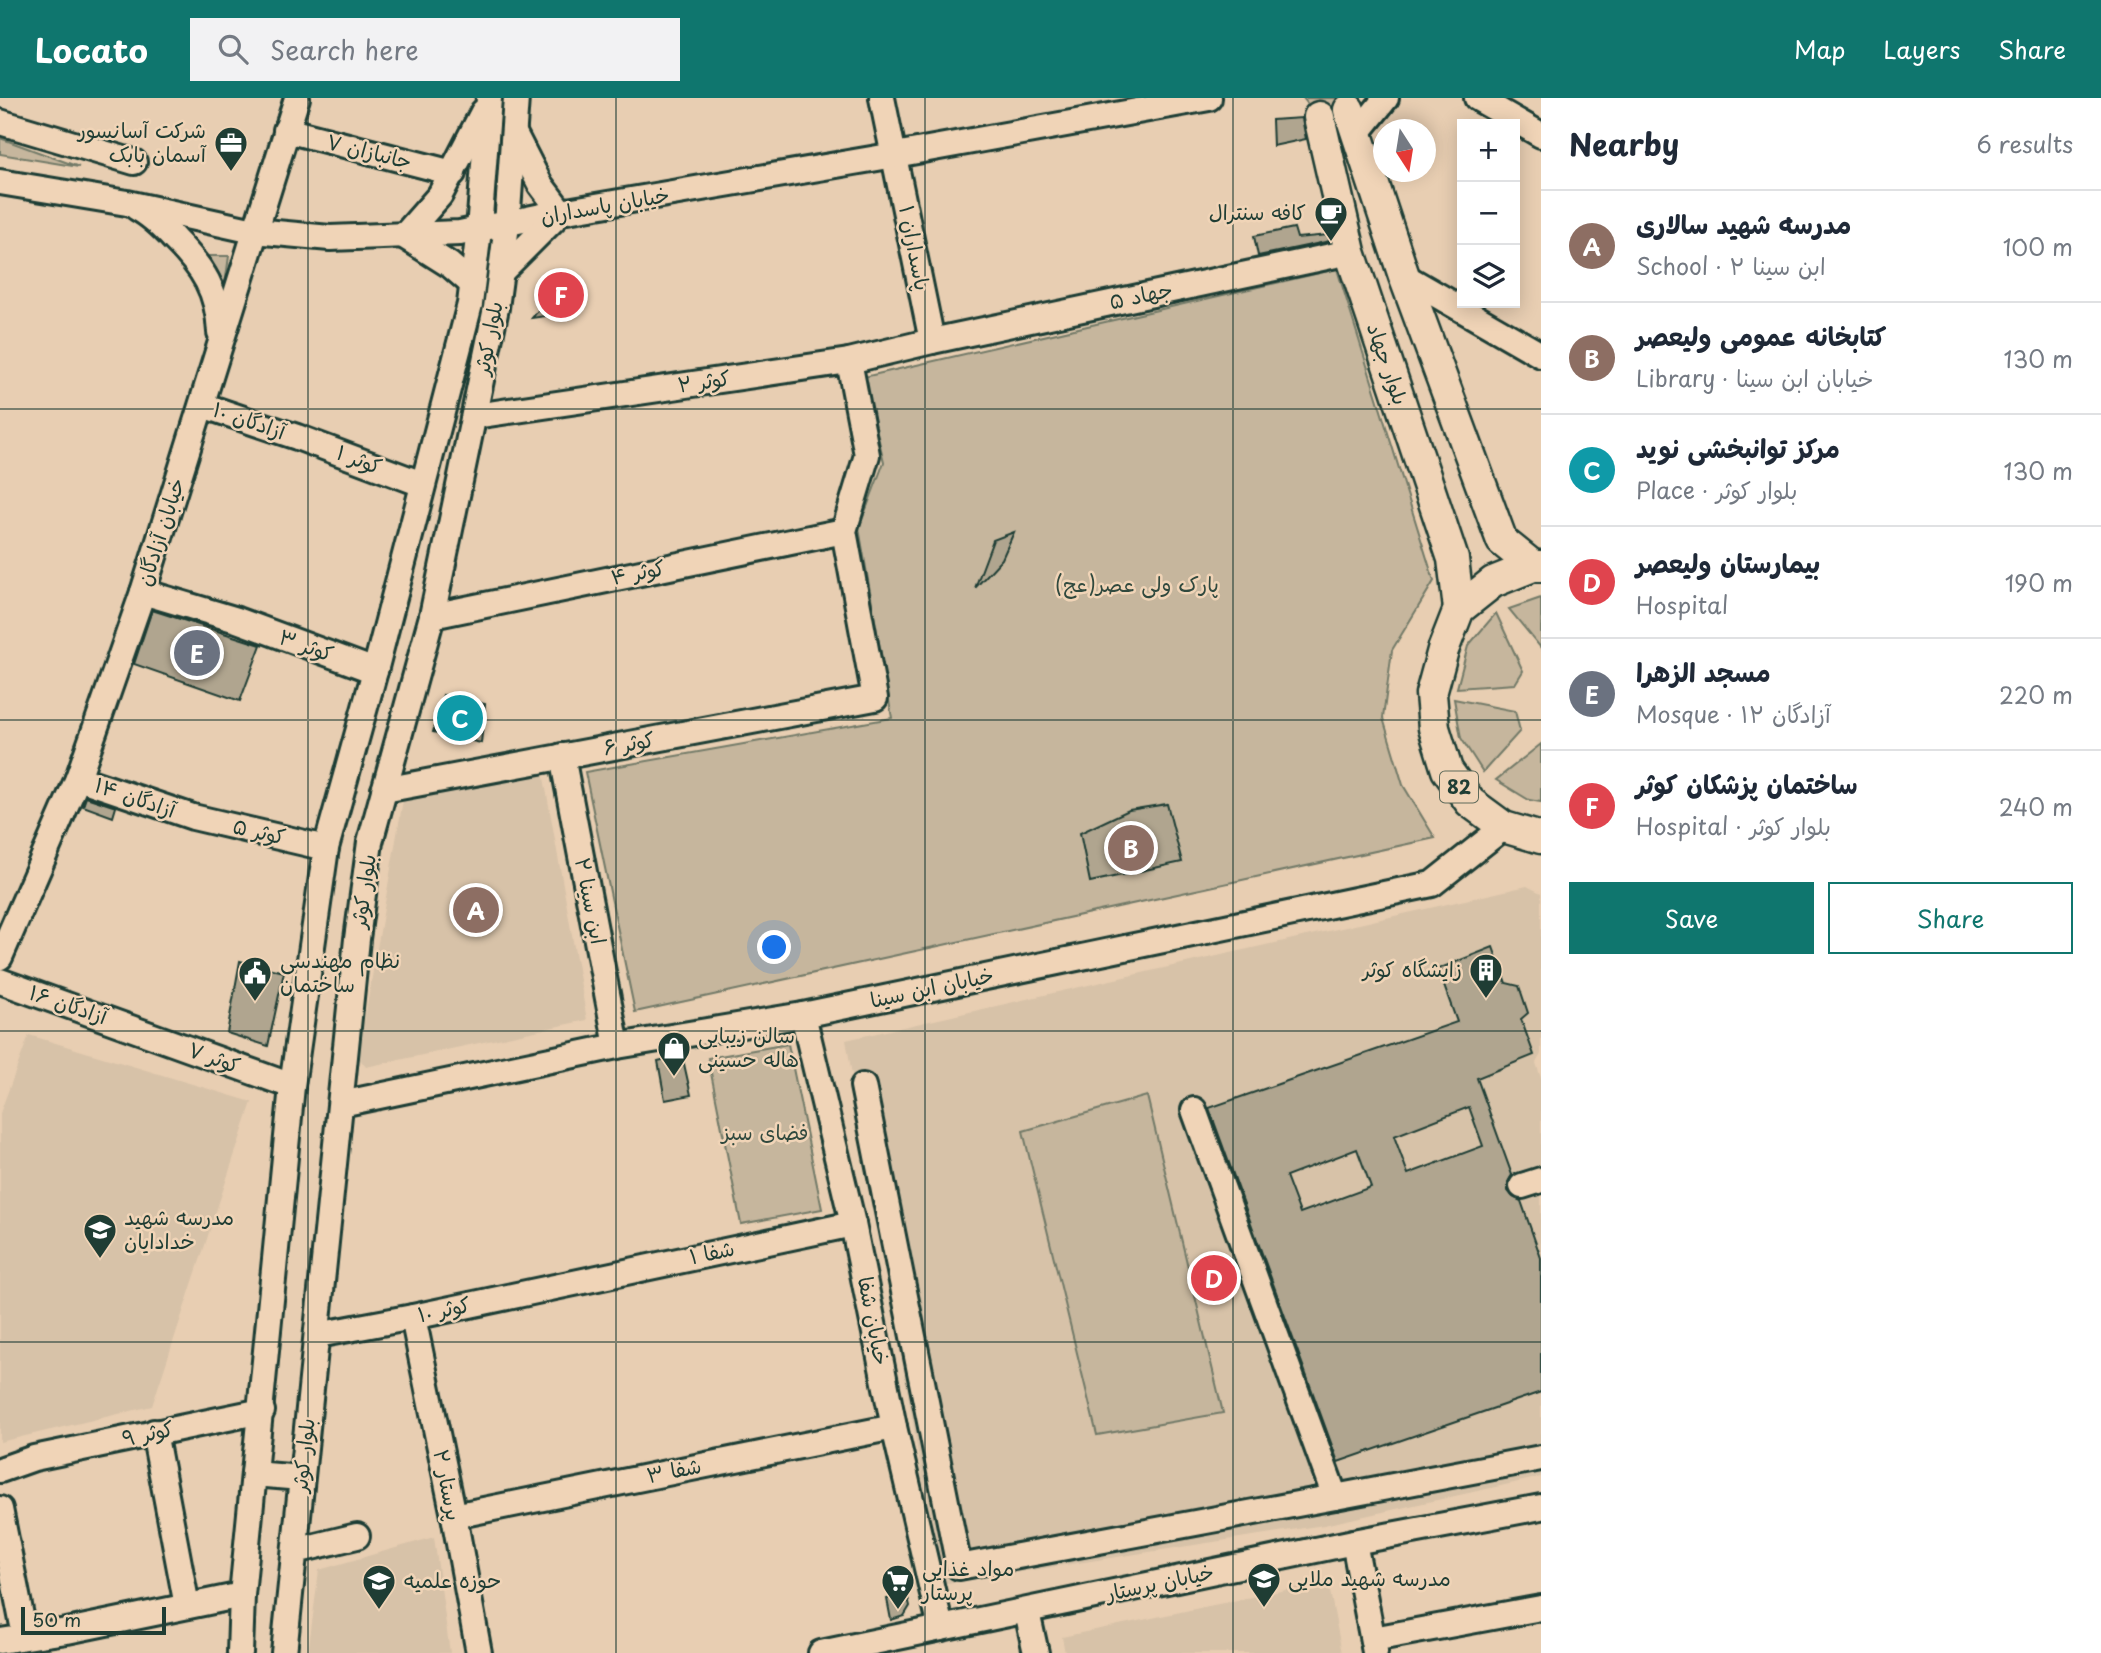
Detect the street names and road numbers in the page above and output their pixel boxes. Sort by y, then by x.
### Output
street label: جانبازان ۷ [323,124,415,176]
street label: خیابان پاسداران [538,177,672,231]
street label: پاسداران ۱ [892,202,940,293]
street label: جهاد ۵ [1106,272,1175,316]
street label: بلوار کوثر [464,298,510,379]
street label: بلوار جهاد [1360,318,1418,409]
street label: کوثر ۲ [675,360,732,400]
street label: آزادگان ۱۰ [209,392,291,447]
street label: کوثر ۱ [332,435,387,481]
street label: خیابان آزادگان [127,473,192,590]
street label: کوثر ۴ [608,550,667,592]
street label: کوثر ۳ [275,620,338,669]
street label: کوثر ۶ [601,722,657,762]
street label: آزادگان ۱۴ [91,767,181,825]
road number: 82 [1440,772,1478,802]
street label: کوثر ۵ [230,808,289,852]
street label: بلوار کوثر [341,852,383,932]
street label: ابن سینا ۲ [568,855,616,947]
street label: خیابان ابن سینا [867,957,996,1015]
street label: آزادگان ۱۶ [25,975,113,1032]
street label: کوثر ۷ [184,1032,245,1080]
street label: شفا ۱ [686,1231,737,1271]
street label: خیابان شفا [851,1273,899,1368]
street label: کوثر ۱۰ [414,1287,473,1329]
street label: کوثر ۹ [119,1411,176,1453]
street label: بلوار کوثر [282,1416,322,1495]
street label: پرستار ۲ [426,1446,472,1523]
street label: شفا ۳ [644,1448,704,1490]
street label: خیابان پرستار [1101,1554,1217,1609]

